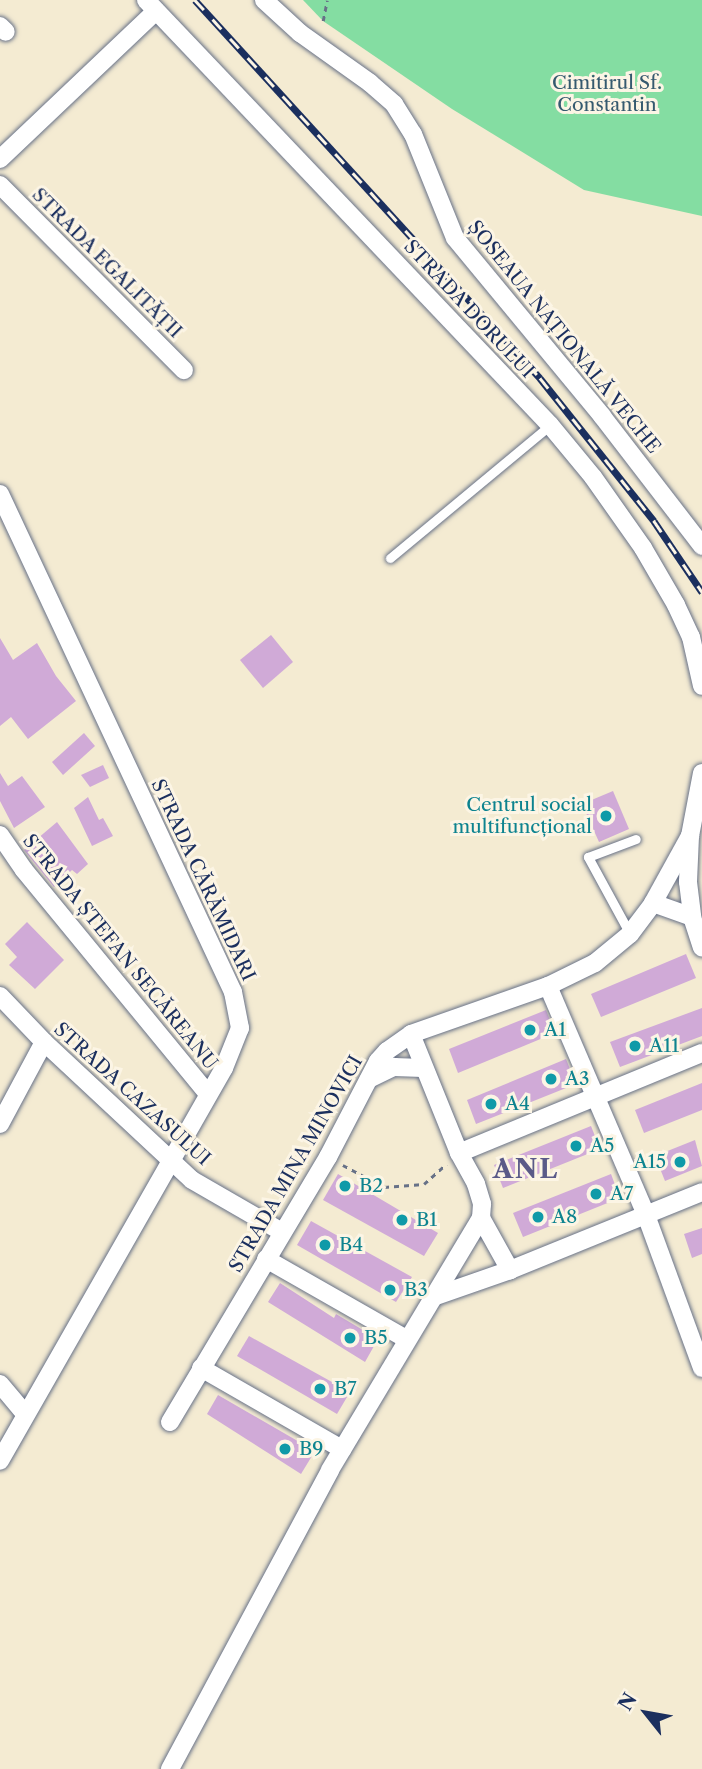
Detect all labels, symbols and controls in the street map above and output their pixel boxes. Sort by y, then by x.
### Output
park label: Cimitirul Sf. Constantin [552,72,662,116]
street label: STRADA EGALITĂȚII [27,183,187,343]
street label: ȘOSEAUA NAȚIONALĂ VECHE [462,215,666,459]
street label: STRADA DORULUI [399,235,539,383]
street label: STRADA CĂRĂMIDARI [146,775,260,985]
place label: Centrul social multifuncțional [452,794,592,838]
marker: Centrul social multifuncțional [598,808,614,824]
street label: STRADA ȘTEFAN SECĂREANU [18,829,222,1075]
street label: STRADA CAZASULUI [49,1018,215,1170]
place label: A1 [544,1019,566,1041]
marker: A1 [522,1022,538,1038]
place label: A11 [649,1035,679,1057]
marker: A11 [627,1038,643,1054]
street label: STRADA MINA MINOVICI [224,1051,368,1277]
place label: A3 [565,1068,590,1090]
marker: A3 [543,1071,559,1087]
place label: A4 [505,1093,530,1115]
marker: A4 [483,1096,499,1112]
place label: A5 [590,1135,614,1157]
marker: A5 [568,1138,584,1154]
place label: A15 [633,1151,666,1173]
district label: ANL [493,1154,559,1186]
marker: A15 [672,1154,688,1170]
place label: B2 [359,1175,383,1197]
marker: B2 [337,1178,353,1194]
place label: A7 [610,1183,633,1205]
marker: A7 [588,1186,604,1202]
place label: A8 [552,1206,577,1228]
place label: B1 [416,1209,437,1231]
marker: A8 [530,1209,546,1225]
marker: B1 [394,1212,410,1228]
place label: B4 [339,1234,363,1256]
marker: B4 [317,1237,333,1253]
place label: B3 [404,1279,428,1301]
marker: B3 [382,1282,398,1298]
place label: B5 [364,1327,388,1349]
marker: B5 [342,1330,358,1346]
place label: B7 [334,1378,357,1400]
marker: B7 [312,1381,328,1397]
place label: B9 [299,1438,323,1460]
marker: B9 [277,1441,293,1457]
north arrow [611,1678,681,1748]
text: N [613,1689,642,1715]

